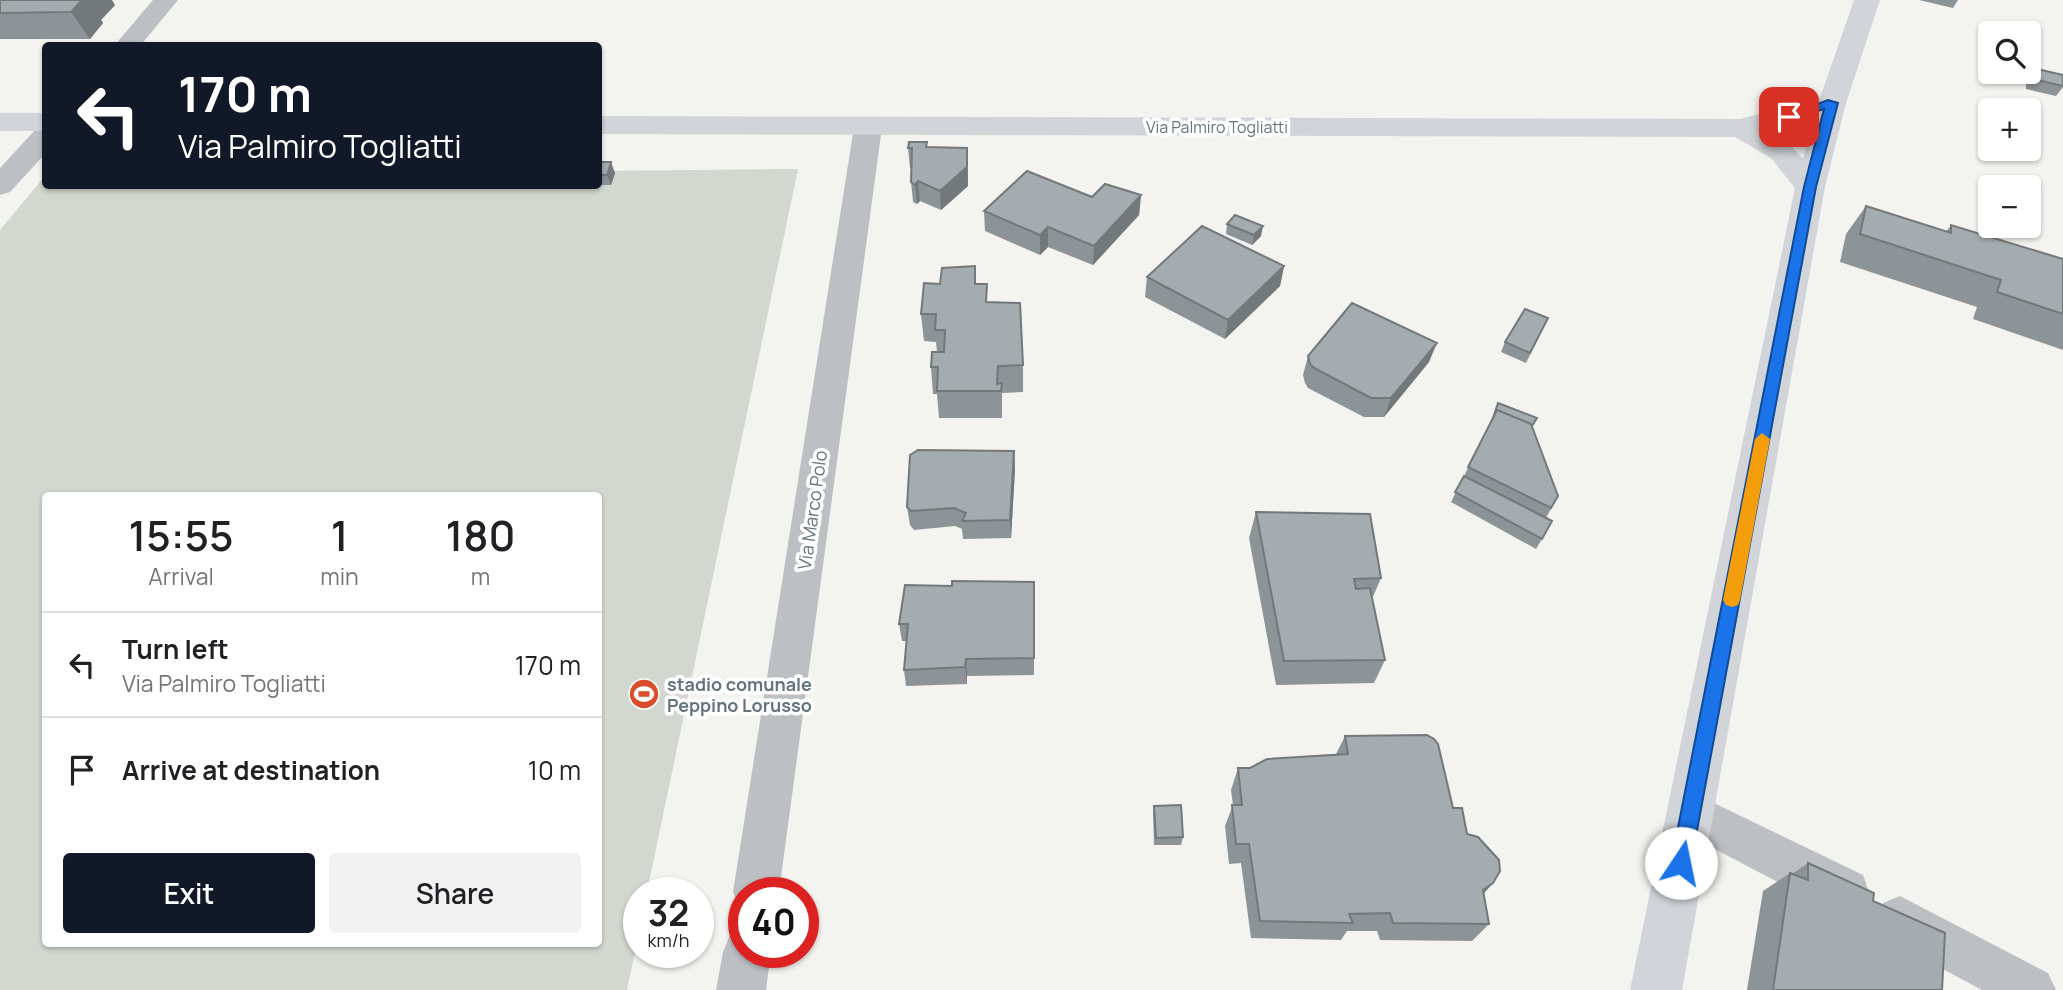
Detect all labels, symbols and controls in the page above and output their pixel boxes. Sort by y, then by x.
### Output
map controls [1978,21,2041,238]
button: search [1978,21,2041,84]
text: 170 m [178,60,312,127]
icon: left [63,70,154,161]
pin [1759,87,1819,147]
icon: arrive [1770,98,1808,136]
button: + [1978,98,2041,161]
street label: Via Palmiro Togliatti [1146,116,1288,138]
text: Via Palmiro Togliatti [178,124,462,168]
button: − [1978,175,2041,238]
street label: Via Marco Polo [792,449,832,571]
text: 15:55 [129,506,234,564]
text: 1 [331,506,348,564]
text: 180 [445,506,515,564]
text: Arrival [148,560,214,592]
text: min [320,560,359,592]
text: m [471,560,490,592]
text: Turn left [122,631,229,667]
icon: left [63,646,101,684]
text: 170 m [515,647,581,683]
text: Via Palmiro Togliatti [122,667,326,699]
place label: stadio comunale Peppino Lorusso [667,672,812,717]
sports icon: stadio comunale Peppino Lorusso [627,677,661,711]
icon: arrive [63,751,101,789]
text: Arrive at destination [122,752,380,788]
text: 10 m [528,752,581,788]
position arrow [1644,826,1718,900]
button: Exit [63,853,315,933]
button: Share [329,853,581,933]
speed limit sign: 40 [728,877,819,968]
text: 32 [648,889,689,937]
text: km/h [648,928,689,952]

